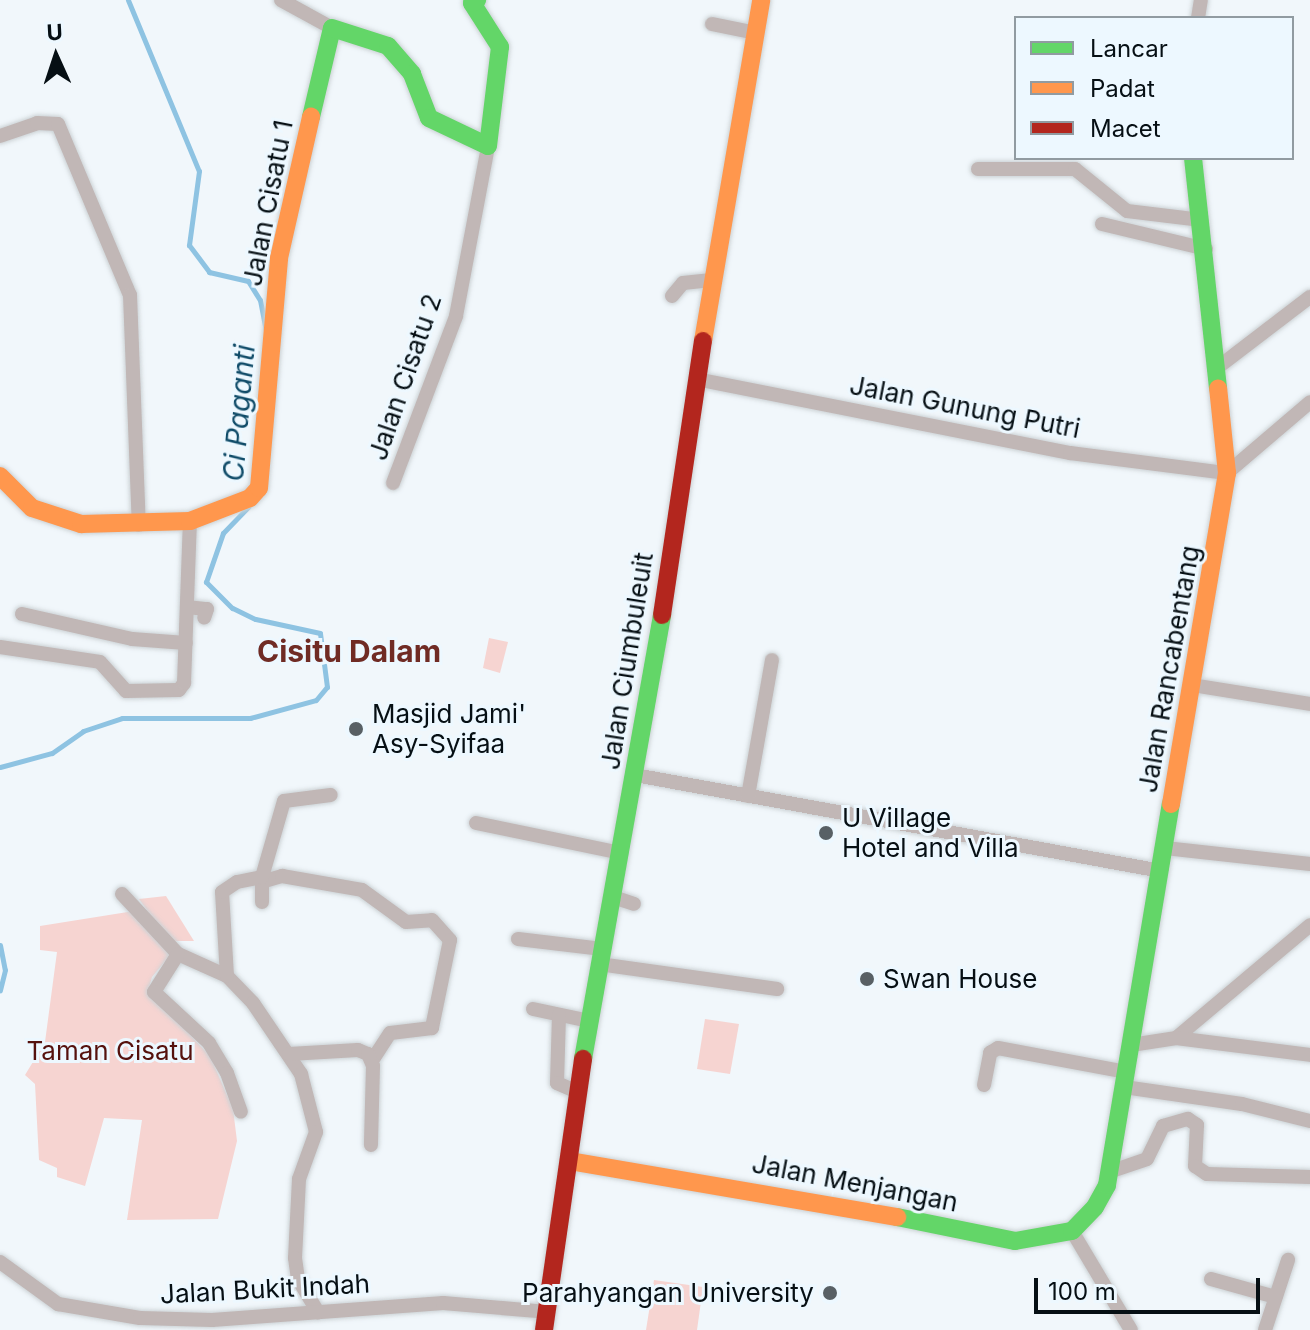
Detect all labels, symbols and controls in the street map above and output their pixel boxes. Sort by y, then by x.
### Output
north arrow [16,16,96,96]
legend [1014,16,1294,160]
text: U [46,19,63,45]
text: Lancar [1090,34,1168,63]
text: Padat [1090,74,1155,103]
text: Macet [1090,114,1161,143]
street label: Jalan Cisatu 1 [237,117,299,289]
street label: Jalan Cisatu 2 [362,290,448,464]
water label: Ci Paganti [216,343,262,483]
street label: Jalan Gunung Putri [847,369,1083,445]
street label: Jalan Rancabentang [1132,543,1206,795]
street label: Jalan Ciumbuleuit [594,550,660,772]
district label: Cisitu Dalam [257,633,441,669]
place label: Masjid Jami' Asy-Syifaa [372,698,526,760]
marker: Masjid Jami' Asy-Syifaa [347,720,365,738]
place label: U Village Hotel and Villa [842,802,1019,864]
marker: U Village Hotel and Villa [817,824,835,842]
place label: Swan House [883,963,1037,995]
marker: Swan House [858,970,876,988]
park label: Taman Cisatu [26,1035,194,1067]
street label: Jalan Menjangan [749,1148,961,1218]
scale bar [1038,1262,1264,1312]
street label: Jalan Bukit Indah [159,1268,371,1310]
place label: Parahyangan University [522,1277,814,1309]
text: 100 m [1048,1277,1116,1306]
marker: Parahyangan University [821,1284,839,1302]

